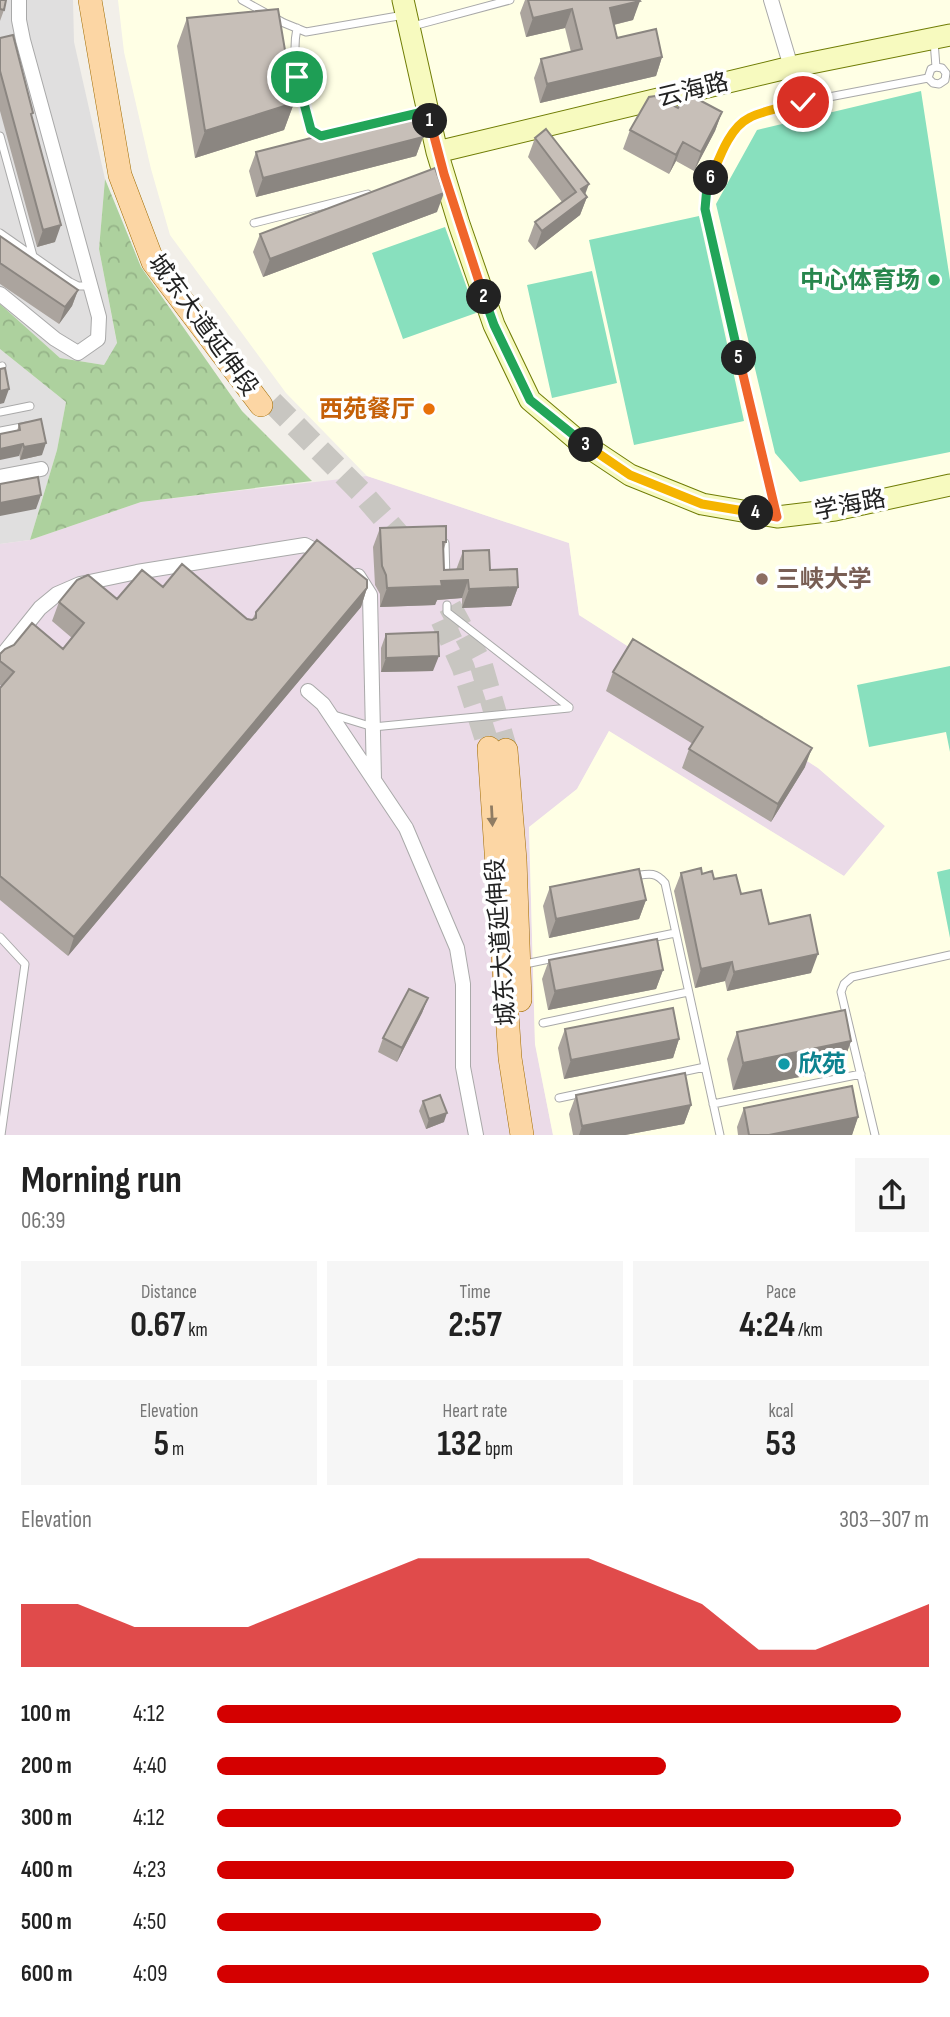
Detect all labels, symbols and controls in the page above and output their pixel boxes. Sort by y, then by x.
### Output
pin [267,47,327,107]
icon: arrive [278,58,316,96]
street label: 云海路 [655,67,731,113]
pin [773,72,833,132]
icon: check [784,83,822,121]
pin: 1 [412,104,448,138]
text: 1 [426,109,433,132]
pin: 6 [694,160,728,196]
text: 6 [706,166,715,189]
street label: 城东大道延伸段 [142,249,264,401]
place label: 中心体育场 [800,266,920,295]
marker: 中心体育场 [926,272,942,288]
pin: 2 [466,280,502,314]
text: 2 [479,285,488,308]
pin: 5 [722,340,756,376]
text: 5 [734,346,743,369]
place label: 西苑餐厅 [319,395,415,424]
marker: 西苑餐厅 [421,401,437,417]
pin: 3 [568,428,604,462]
text: 3 [581,433,590,456]
street label: 学海路 [812,484,888,526]
pin: 4 [738,496,774,530]
text: 4 [751,501,760,524]
place label: 三峡大学 [776,565,872,594]
marker: 三峡大学 [754,571,770,587]
one-way arrow [487,806,498,828]
street label: 城东大道延伸段 [481,857,521,1027]
place label: 欣苑 [798,1050,846,1079]
marker: 欣苑 [776,1056,792,1072]
text: Morning run [21,1158,182,1203]
button: share [855,1158,929,1232]
text: 06:39 [21,1207,66,1235]
text: Distance [141,1281,197,1304]
text: Time [459,1281,491,1304]
text: Pace [766,1281,796,1304]
text: 0.67 [130,1304,185,1347]
text: 2:57 [448,1304,502,1347]
text: 4:24 [739,1304,795,1347]
text: km [185,1319,208,1342]
text: /km [795,1319,823,1342]
text: Elevation [140,1400,198,1423]
text: Heart rate [443,1400,507,1423]
text: kcal [768,1400,794,1423]
text: 5 [154,1423,169,1466]
text: 132 [437,1423,482,1466]
text: 53 [765,1423,797,1466]
text: m [169,1438,184,1461]
text: bpm [482,1438,513,1461]
text: Elevation [21,1506,92,1534]
text: 303–307 m [839,1506,929,1534]
text: 100 m [21,1700,71,1728]
text: 4:12 [133,1700,165,1728]
text: 200 m [21,1752,72,1780]
text: 4:40 [133,1752,167,1780]
text: 300 m [21,1804,72,1832]
text: 4:12 [133,1804,165,1832]
text: 400 m [21,1856,72,1884]
text: 4:23 [133,1856,166,1884]
text: 500 m [21,1908,72,1936]
text: 4:50 [133,1908,166,1936]
text: 600 m [21,1960,73,1988]
text: 4:09 [133,1960,167,1988]

